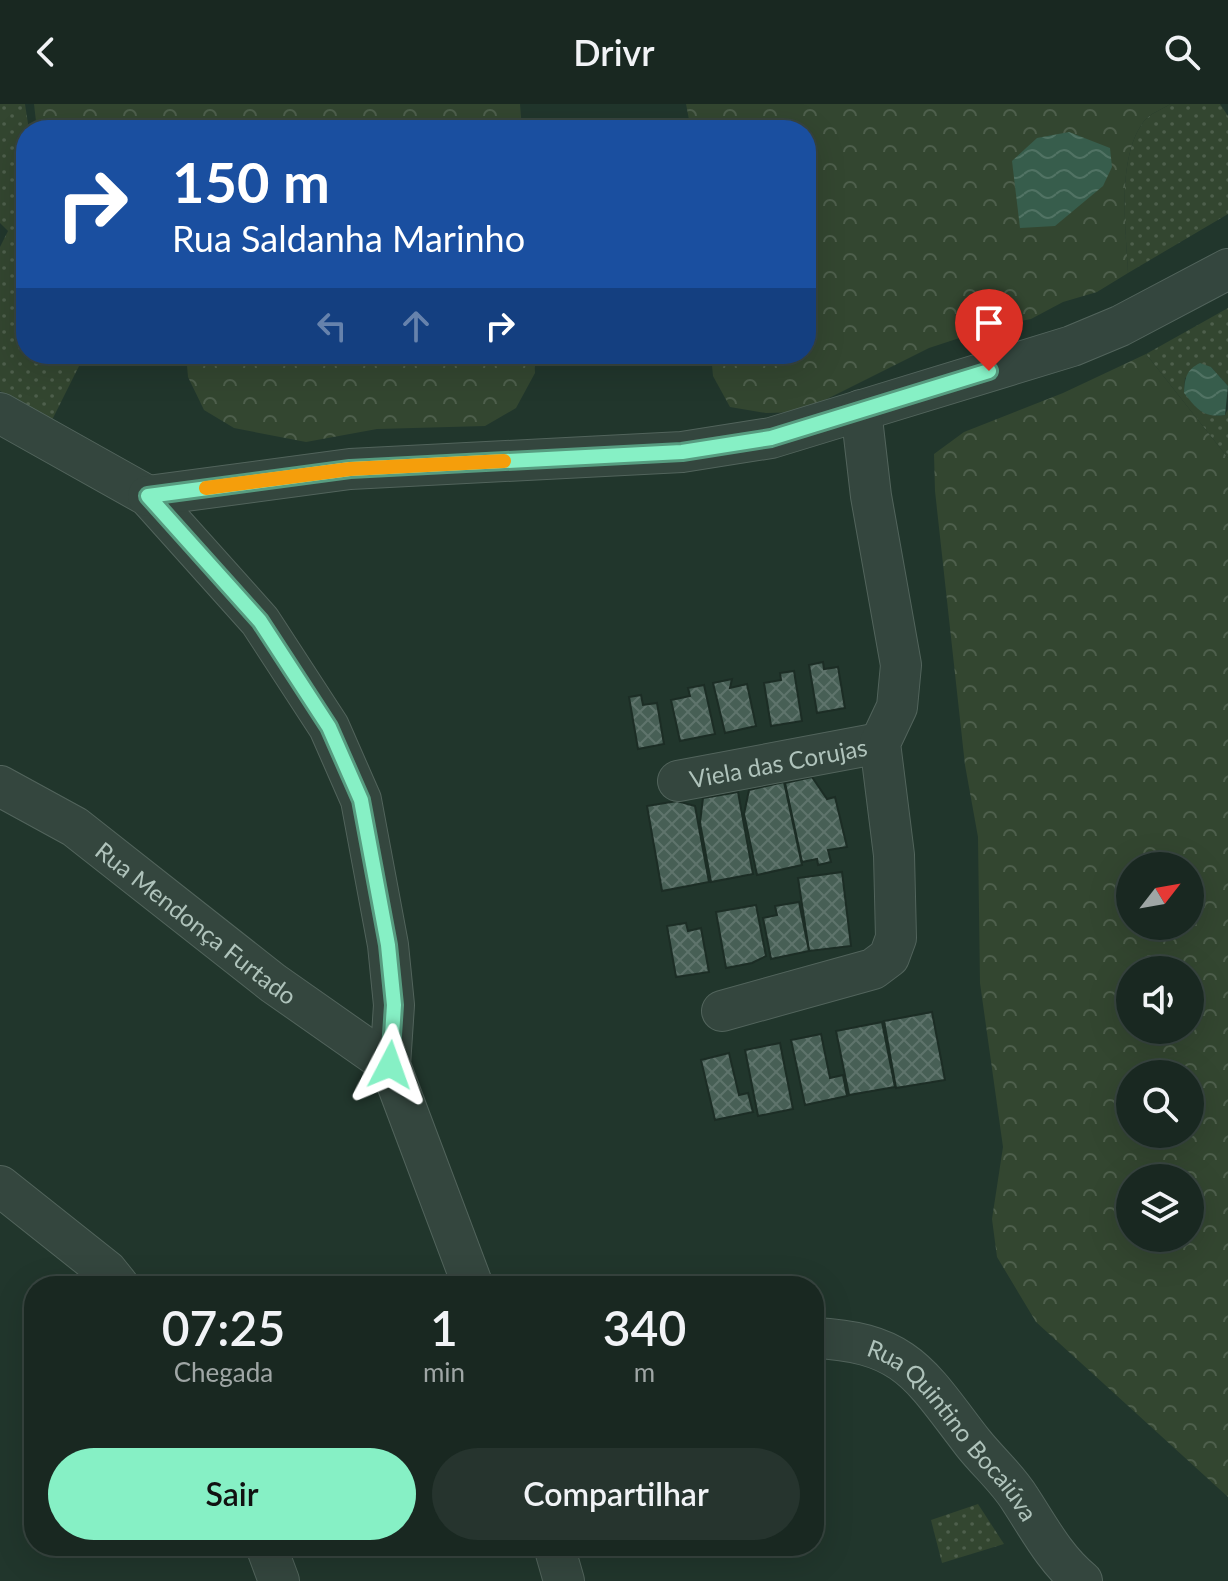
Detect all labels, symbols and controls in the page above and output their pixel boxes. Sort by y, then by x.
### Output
icon: back [24,30,68,74]
text: Drivr [573,30,655,74]
icon: search [1160,30,1204,74]
text: 150 m [172,148,330,215]
icon: right [40,152,144,256]
text: Rua Saldanha Marinho [172,216,525,260]
pin [955,289,1023,371]
icon: arrive [967,301,1011,345]
icon: left [310,304,354,348]
icon: ahead [394,304,438,348]
icon: right [478,304,522,348]
street label: Viela das Corujas [687,731,869,793]
street label: Rua Mendonça Furtado [91,835,302,1010]
north arrow [1116,852,1204,940]
map controls [1116,852,1204,1252]
button: sound [1116,956,1204,1044]
position arrow [348,1023,432,1107]
button: search [1116,1060,1204,1148]
button: layers [1116,1164,1204,1252]
text: 07:25 [162,1299,285,1356]
text: 1 [430,1299,458,1356]
text: 340 [603,1299,686,1356]
street label: Rua Quintino Bocaiúva [864,1332,1044,1526]
text: Chegada [174,1356,273,1388]
text: min [423,1356,465,1388]
text: m [634,1356,655,1388]
button: Sair [48,1448,416,1540]
button: Compartilhar [432,1448,800,1540]

